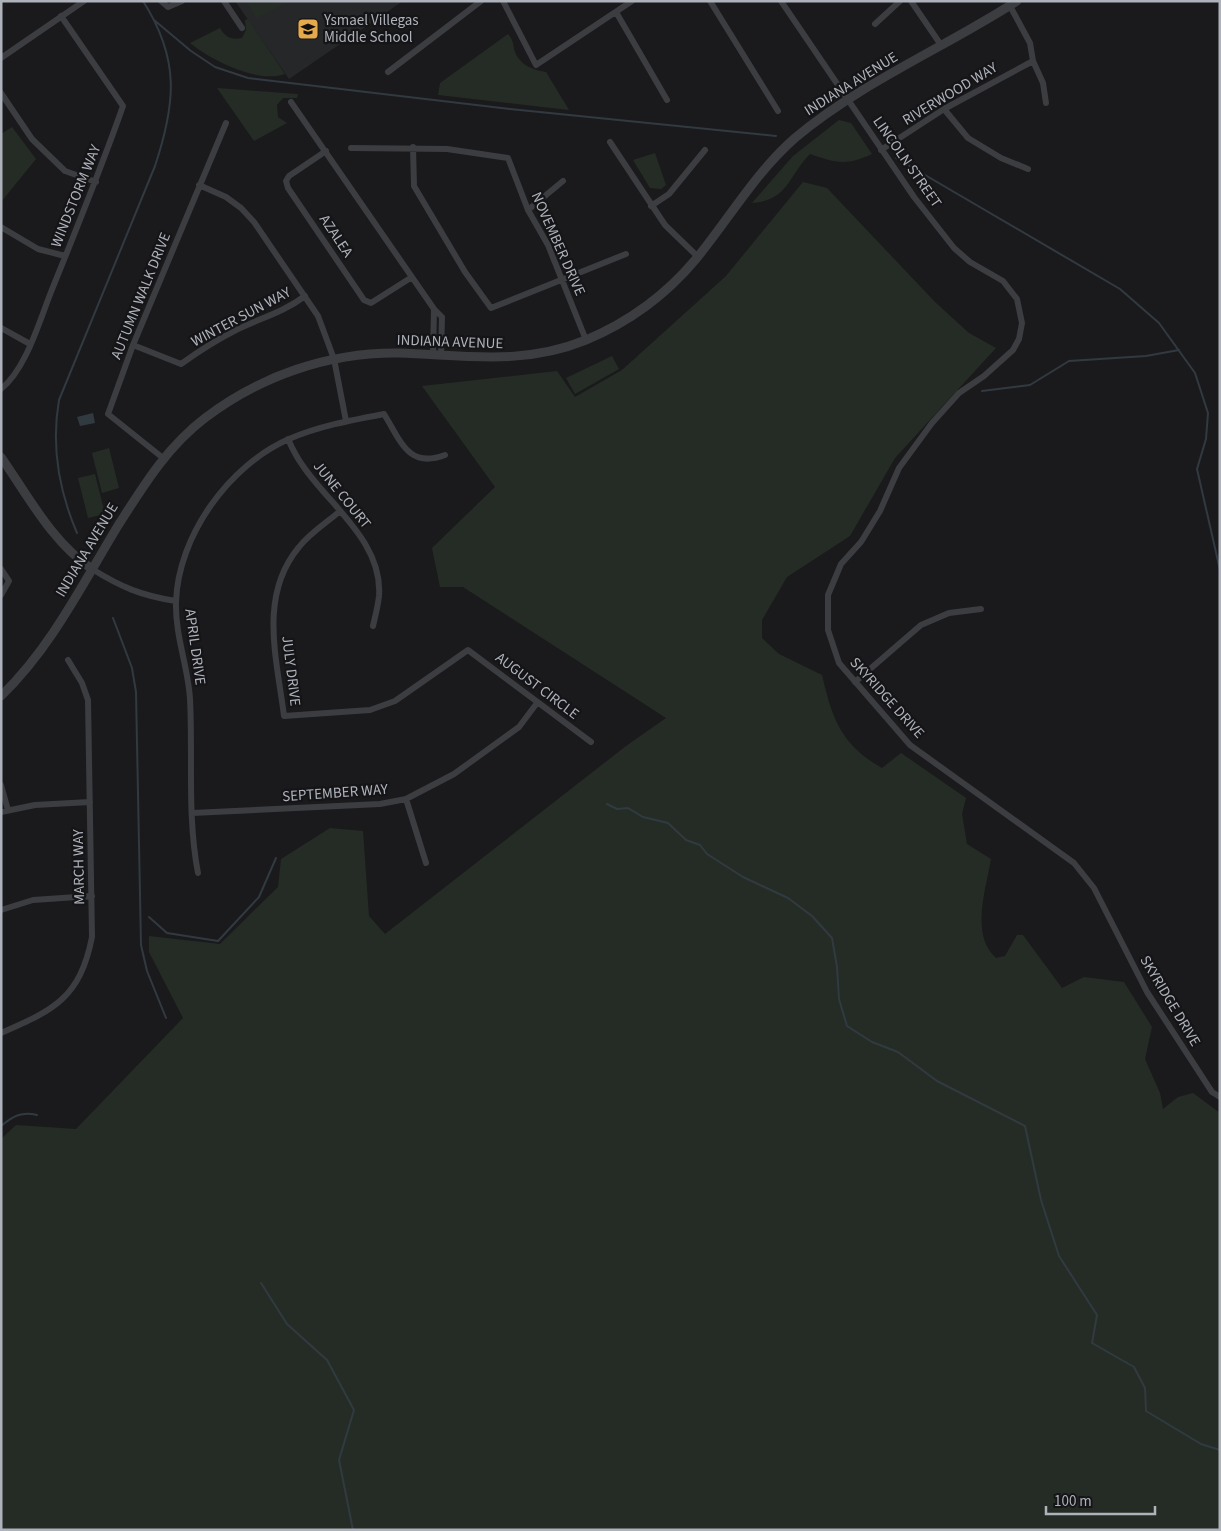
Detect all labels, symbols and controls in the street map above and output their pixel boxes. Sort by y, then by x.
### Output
place label: Ysmael Villegas Middle School [323,10,419,48]
school or university icon: Ysmael Villegas Middle School [296,17,320,41]
street label: INDIANA AVENUE [800,47,902,121]
street label: RIVERWOOD WAY [899,57,1002,131]
street label: LINCOLN STREET [868,112,946,212]
street label: WINDSTORM WAY [46,141,107,251]
street label: NOVEMBER DRIVE [526,189,590,299]
street label: AZALEA [314,210,358,262]
street label: AUTUMN WALK DRIVE [106,229,176,363]
street label: WINTER SUN WAY [187,281,295,352]
street label: INDIANA AVENUE [396,330,504,354]
street label: JUNE COURT [308,457,376,533]
street label: INDIANA AVENUE [51,499,124,601]
street label: APRIL DRIVE [179,608,211,687]
street label: JULY DRIVE [276,635,306,707]
street label: AUGUST CIRCLE [491,648,583,725]
street label: SKYRIDGE DRIVE [845,653,929,743]
street label: SEPTEMBER WAY [281,779,389,807]
street label: MARCH WAY [68,828,90,905]
street label: SKYRIDGE DRIVE [1135,952,1206,1051]
scale bar [1046,1484,1155,1516]
text: 100 m [1054,1491,1092,1512]

